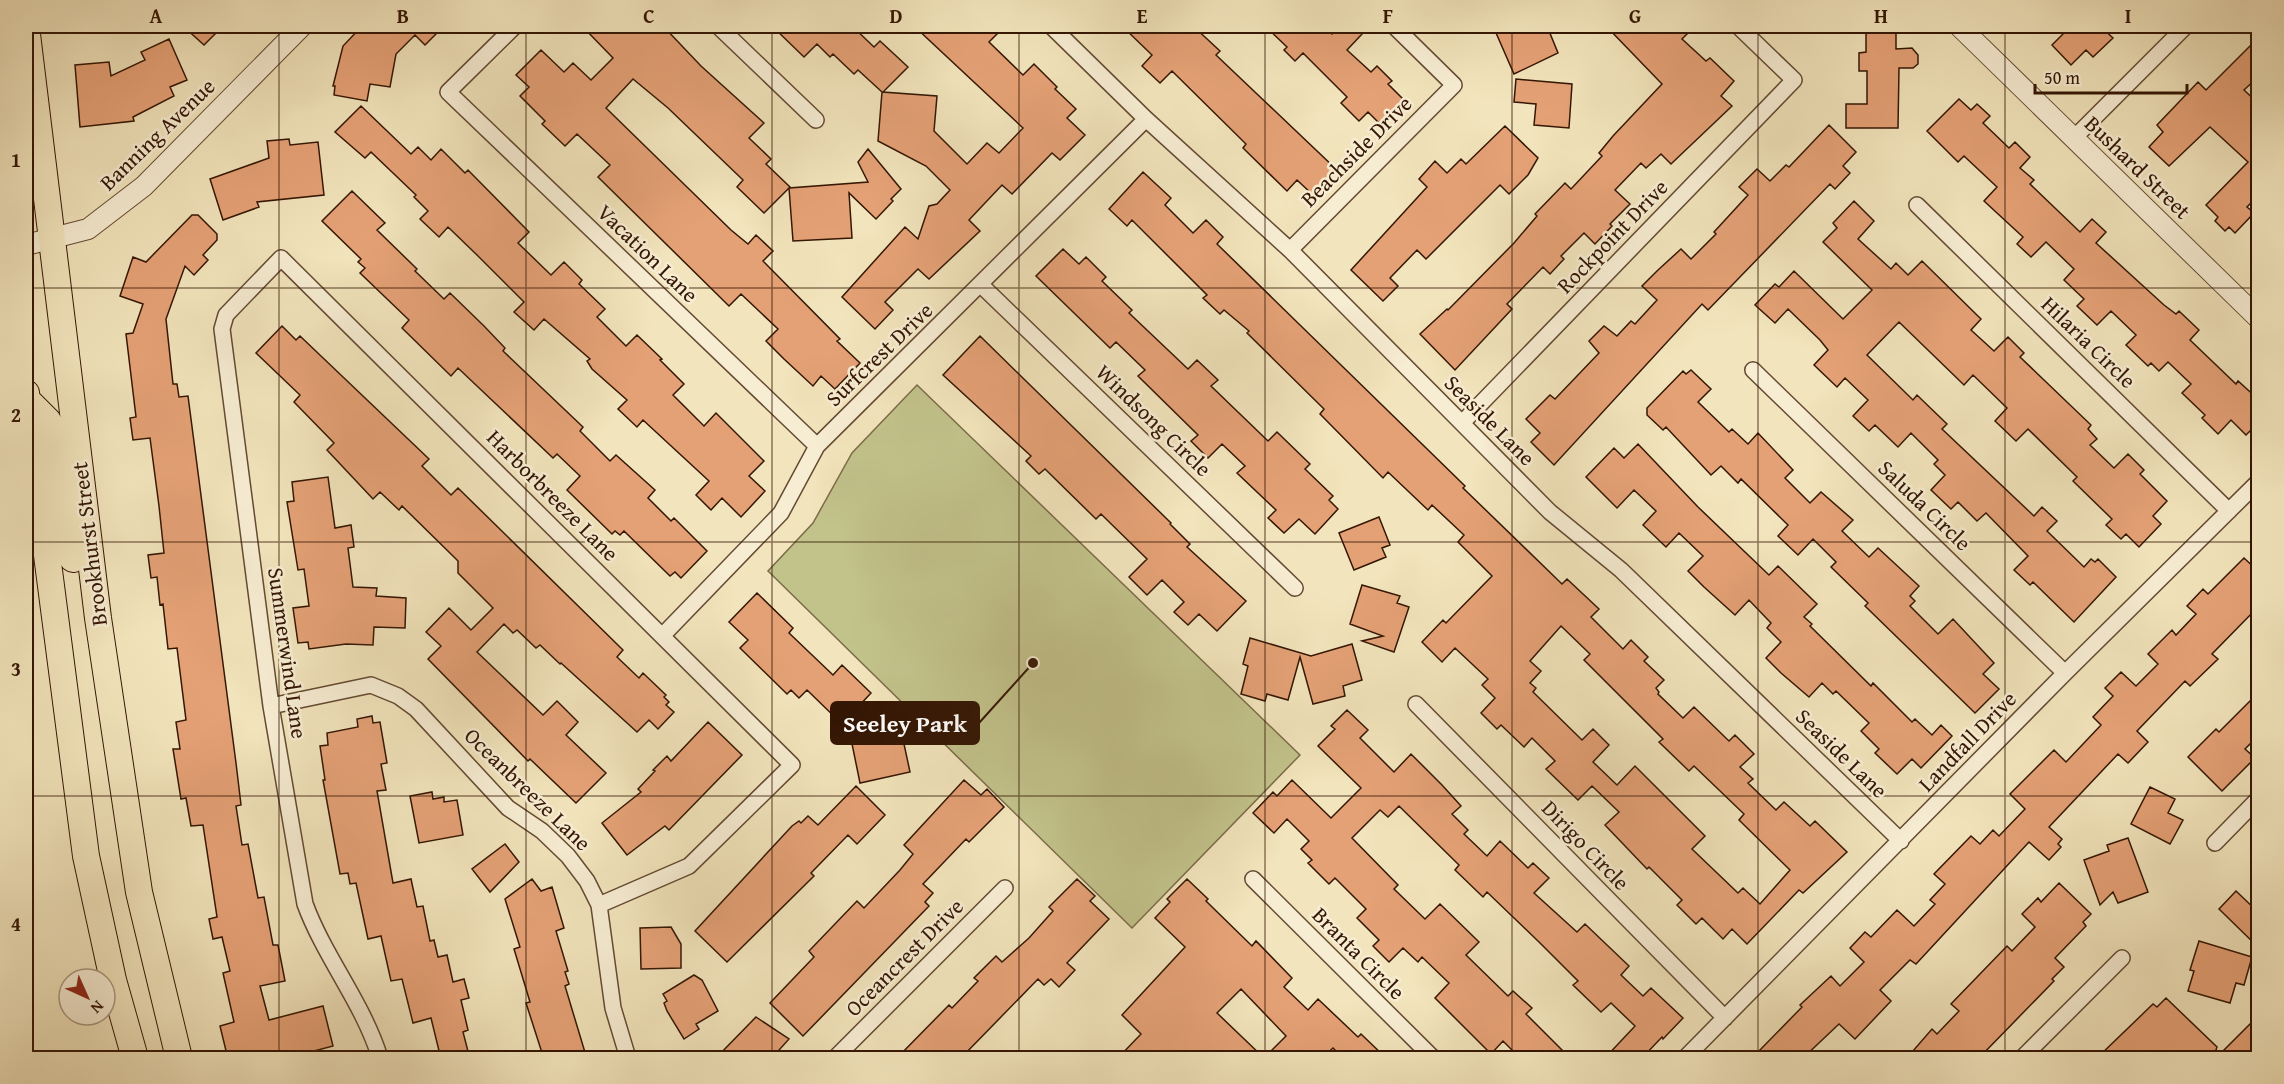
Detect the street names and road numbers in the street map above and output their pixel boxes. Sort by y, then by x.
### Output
street label: Banning Avenue [92,71,222,197]
street label: Beachside Drive [1293,88,1419,214]
street label: Bushard Street [2078,108,2199,226]
street label: Rockpoint Drive [1549,172,1675,300]
street label: Vacation Lane [590,196,706,310]
street label: Hilaria Circle [2035,289,2143,395]
street label: Surfcrest Drive [818,294,940,414]
street label: Windsong Circle [1089,356,1219,484]
street label: Seaside Lane [1437,367,1543,473]
street label: Harborbreeze Lane [480,422,626,568]
street label: Saluda Circle [1871,452,1979,558]
street label: Brookhurst Street [63,460,115,628]
street label: Summerwind Lane [260,565,316,741]
street label: Landfall Drive [1911,683,2023,799]
street label: Seaside Lane [1789,701,1895,805]
street label: Oceanbreeze Lane [457,720,599,858]
street label: Dirigo Circle [1535,793,1637,897]
street label: Oceancrest Drive [838,891,970,1023]
street label: Branta Circle [1305,899,1413,1007]

